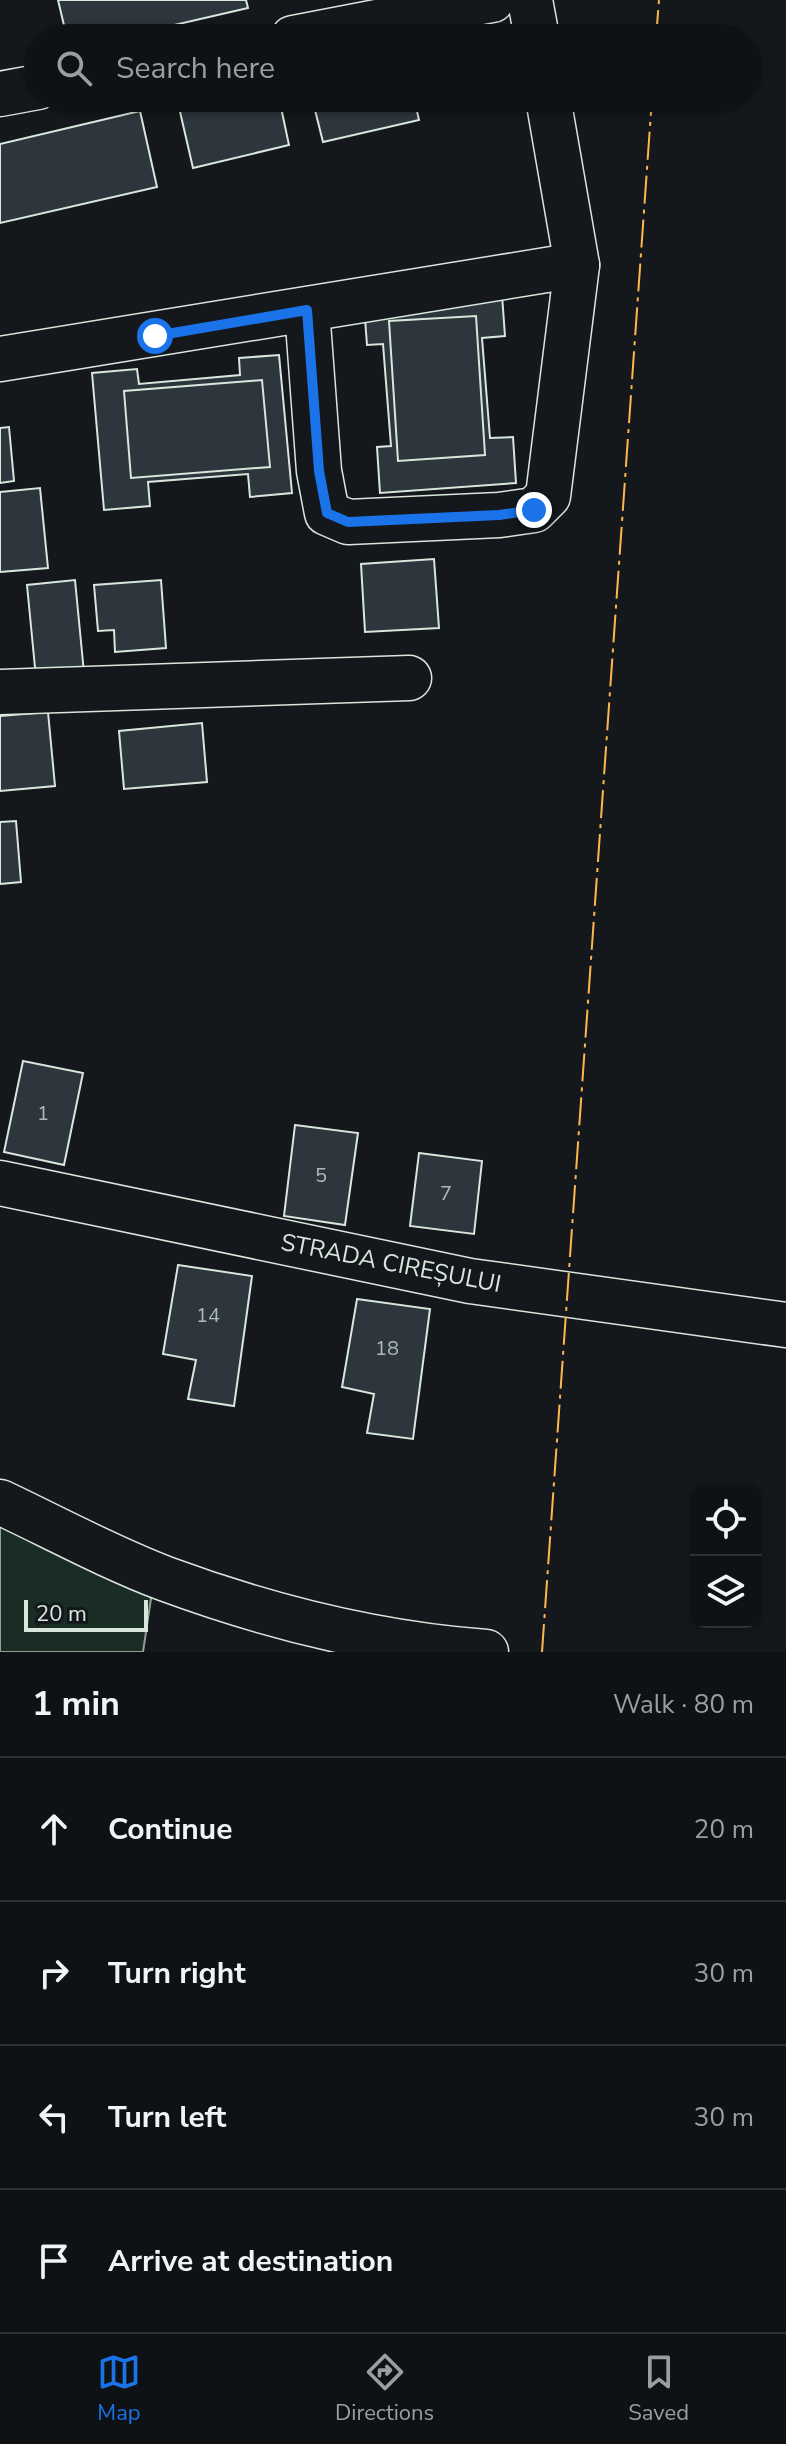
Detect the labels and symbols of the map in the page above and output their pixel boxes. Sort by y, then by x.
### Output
route start [137,318,173,354]
route end [516,492,552,528]
house number: 1 [37,1100,49,1127]
house number: 5 [315,1162,327,1189]
house number: 7 [440,1180,452,1207]
street label: STRADA CIREȘULUI [278,1226,504,1300]
house number: 14 [196,1302,220,1329]
house number: 18 [375,1335,399,1362]
scale bar [24,1596,148,1632]

